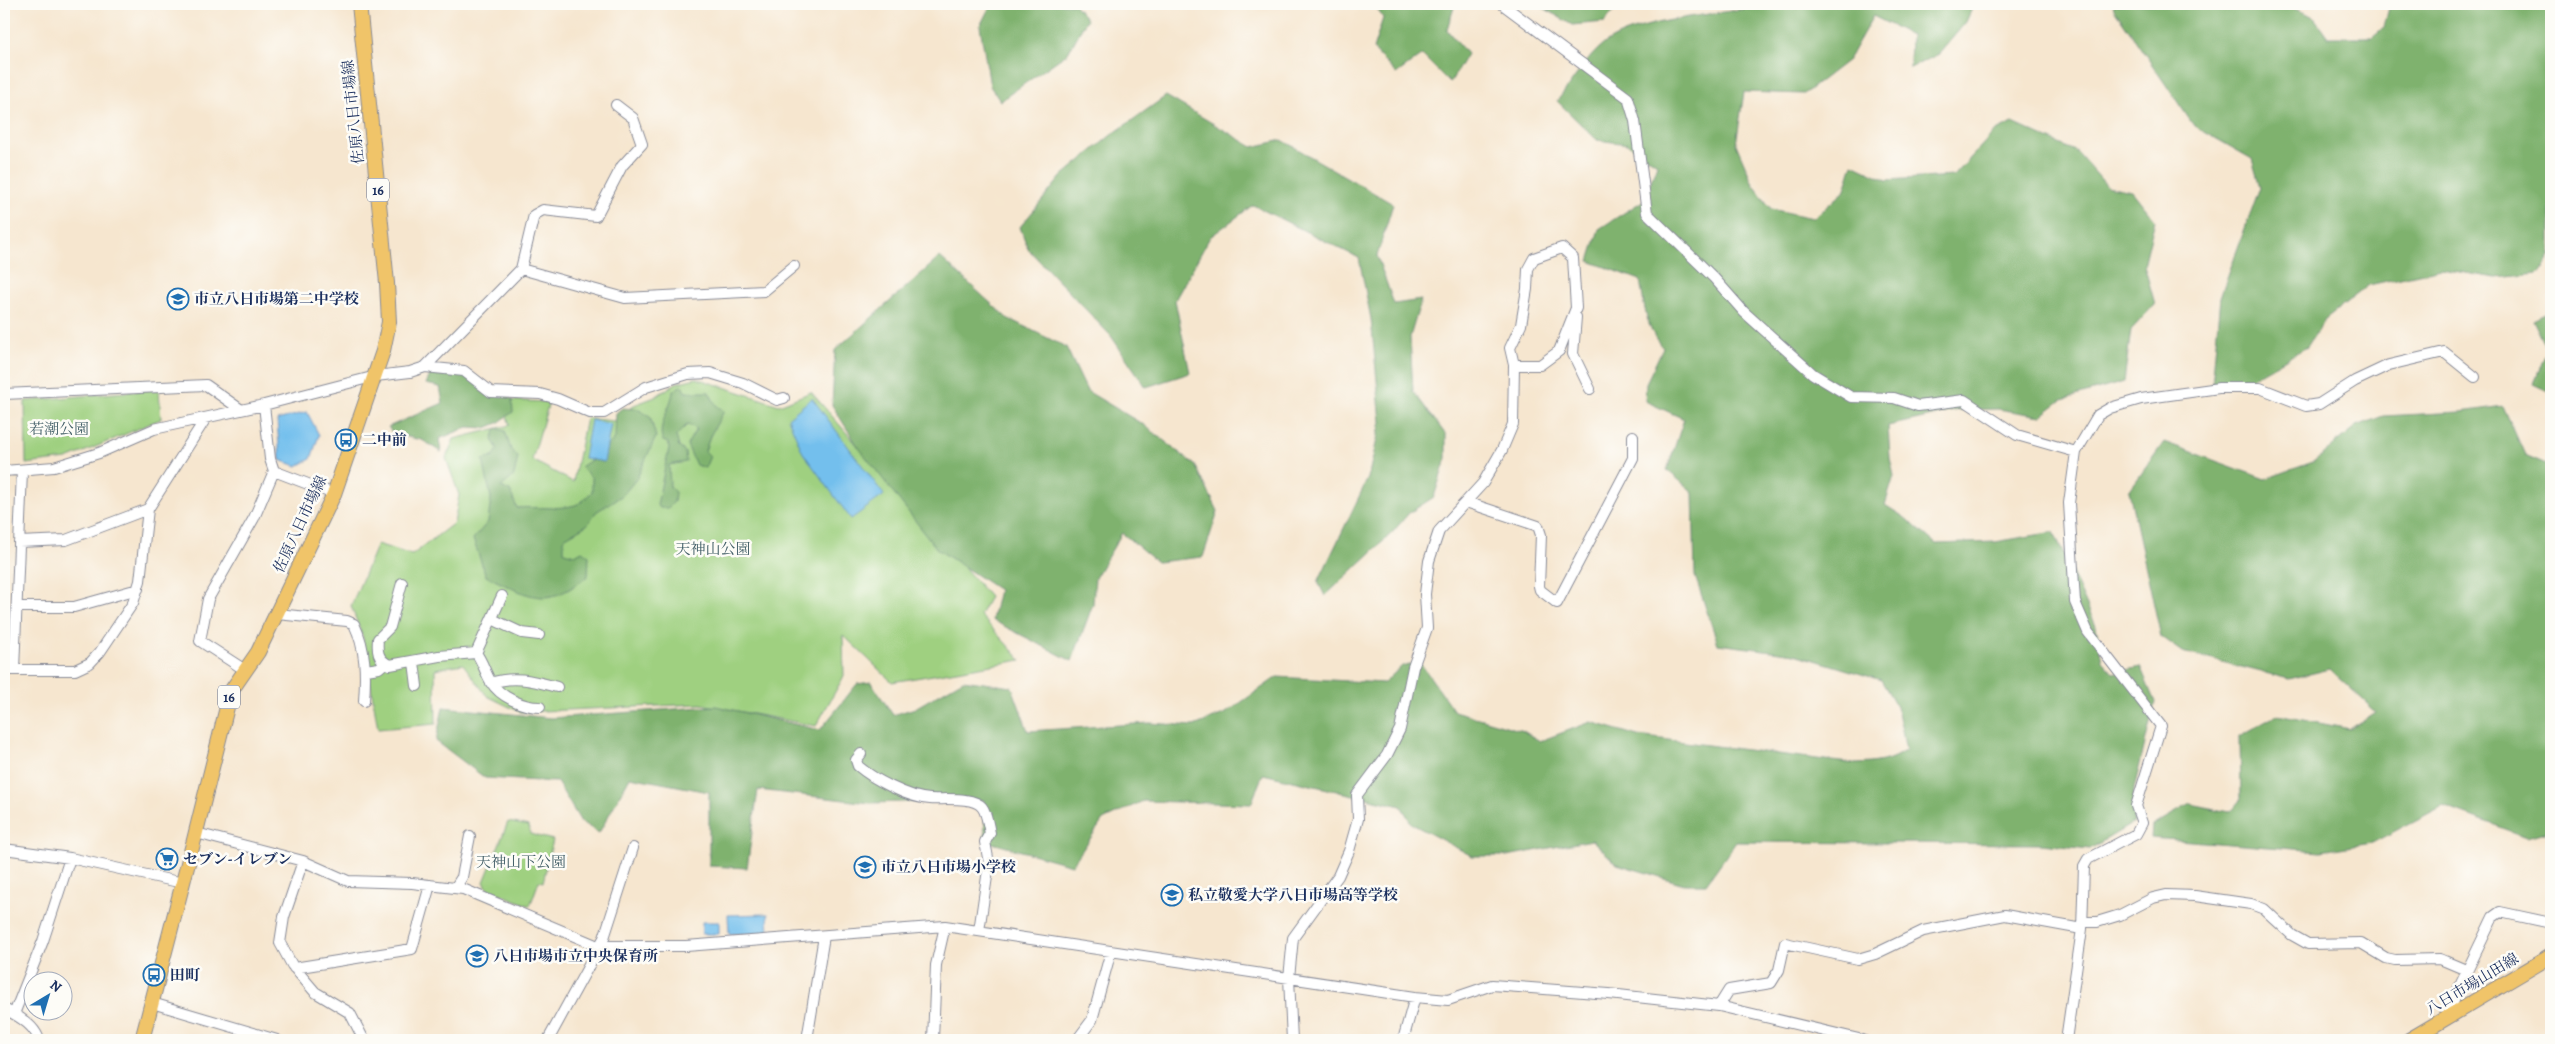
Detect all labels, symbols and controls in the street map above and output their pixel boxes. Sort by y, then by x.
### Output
street label: 佐原八日市場線 [338,59,368,165]
road number: 16 [367,178,389,202]
school or university icon: 市立八日市場第二中学校 [166,287,190,311]
place label: 市立八日市場第二中学校 [194,289,359,309]
park label: 若潮公園 [29,419,89,439]
bus stop icon: 二中前 [334,428,358,452]
place label: 二中前 [362,430,407,450]
street label: 佐原八日市場線 [269,472,331,576]
park label: 天神山公園 [675,539,751,559]
road number: 16 [218,686,240,709]
supermarket icon: セブン-イレブン [155,847,179,871]
place label: セブン-イレブン [183,849,292,869]
park label: 天神山下公園 [476,852,566,872]
school or university icon: 市立八日市場小学校 [853,855,877,879]
place label: 市立八日市場小学校 [881,857,1016,877]
school or university icon: 私立敬愛大学八日市場高等学校 [1160,883,1184,907]
place label: 私立敬愛大学八日市場高等学校 [1188,885,1398,905]
school or university icon: 八日市場市立中央保育所 [465,944,489,968]
place label: 八日市場市立中央保育所 [493,946,658,966]
street label: 八日市場山田線 [2422,948,2522,1020]
bus stop icon: 田町 [142,963,166,987]
place label: 田町 [170,965,200,985]
north arrow [22,972,72,1022]
text: N [46,976,66,997]

